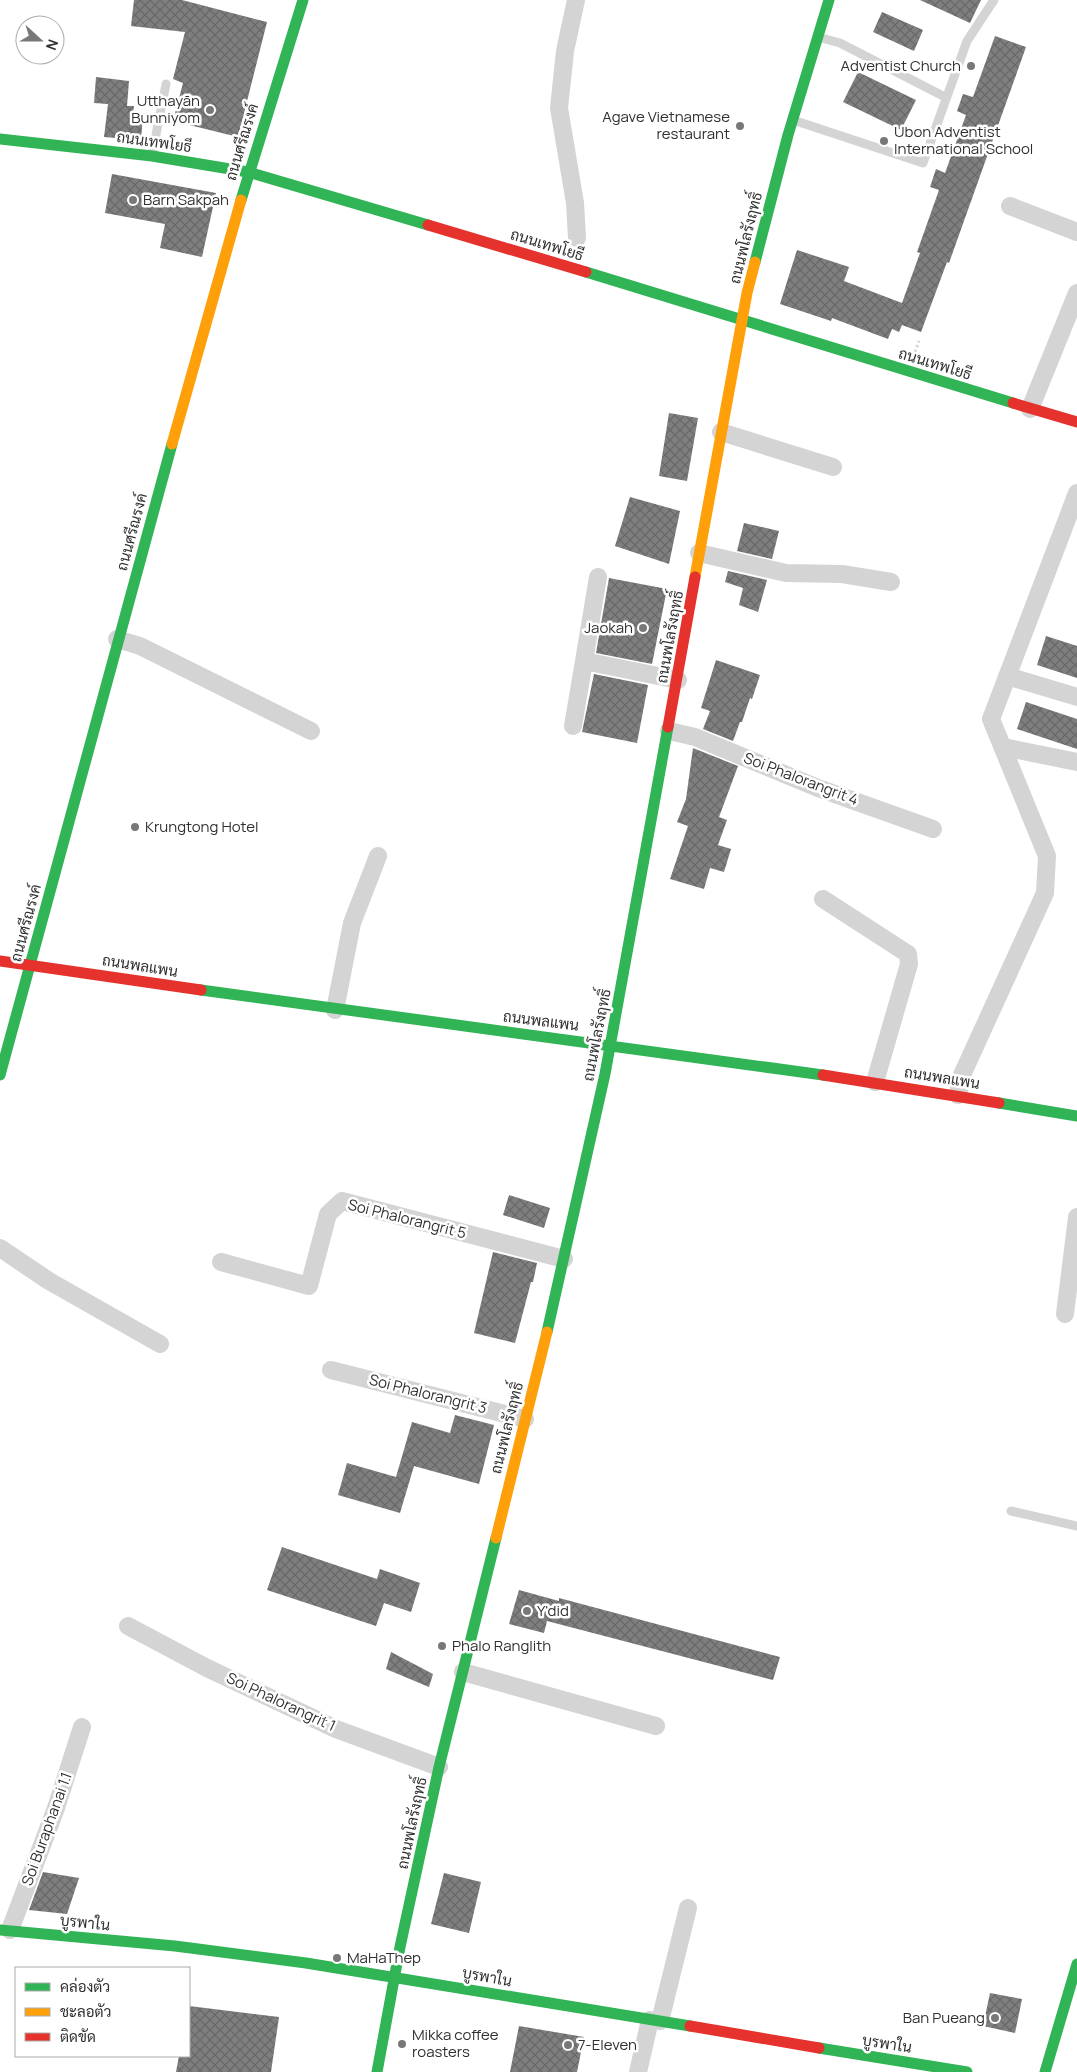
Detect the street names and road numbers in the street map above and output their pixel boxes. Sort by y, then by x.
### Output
street label: ถนนศรีณรงค์ [220,101,263,183]
street label: ถนนเทพโยธี [115,126,193,157]
street label: ถนนพโลรังฤทธิ์ [720,189,767,286]
street label: ถนนเทพโยธี [508,223,586,266]
street label: ถนนเทพโยธี [896,342,974,385]
street label: ถนนศรีณรงค์ [111,491,152,573]
street label: ถนนพโลรังฤทธิ์ [647,588,688,685]
street label: Soi Phalorangrit 4 [741,747,862,810]
street label: ถนนศรีณรงค์ [5,882,46,964]
street label: ถนนพลแพน [101,949,179,982]
street label: ถนนพโลรังฤทธิ์ [573,986,616,1083]
street label: ถนนพลแพน [502,1005,580,1036]
street label: ถนนพลแพน [903,1061,981,1094]
street label: Soi Phalorangrit 5 [346,1194,468,1243]
street label: Soi Phalorangrit 3 [367,1369,489,1418]
street label: ถนนพโลรังฤทธิ์ [481,1379,528,1476]
street label: Soi Phalorangrit 1 [223,1667,339,1736]
street label: Soi Buraphanai 1.1 [16,1769,77,1888]
street label: ถนนพโลรังฤทธิ์ [387,1774,432,1871]
street label: บูรพาใน [59,1909,111,1936]
street label: บูรพาใน [461,1962,514,1991]
street label: บูรพาใน [861,2029,914,2058]

